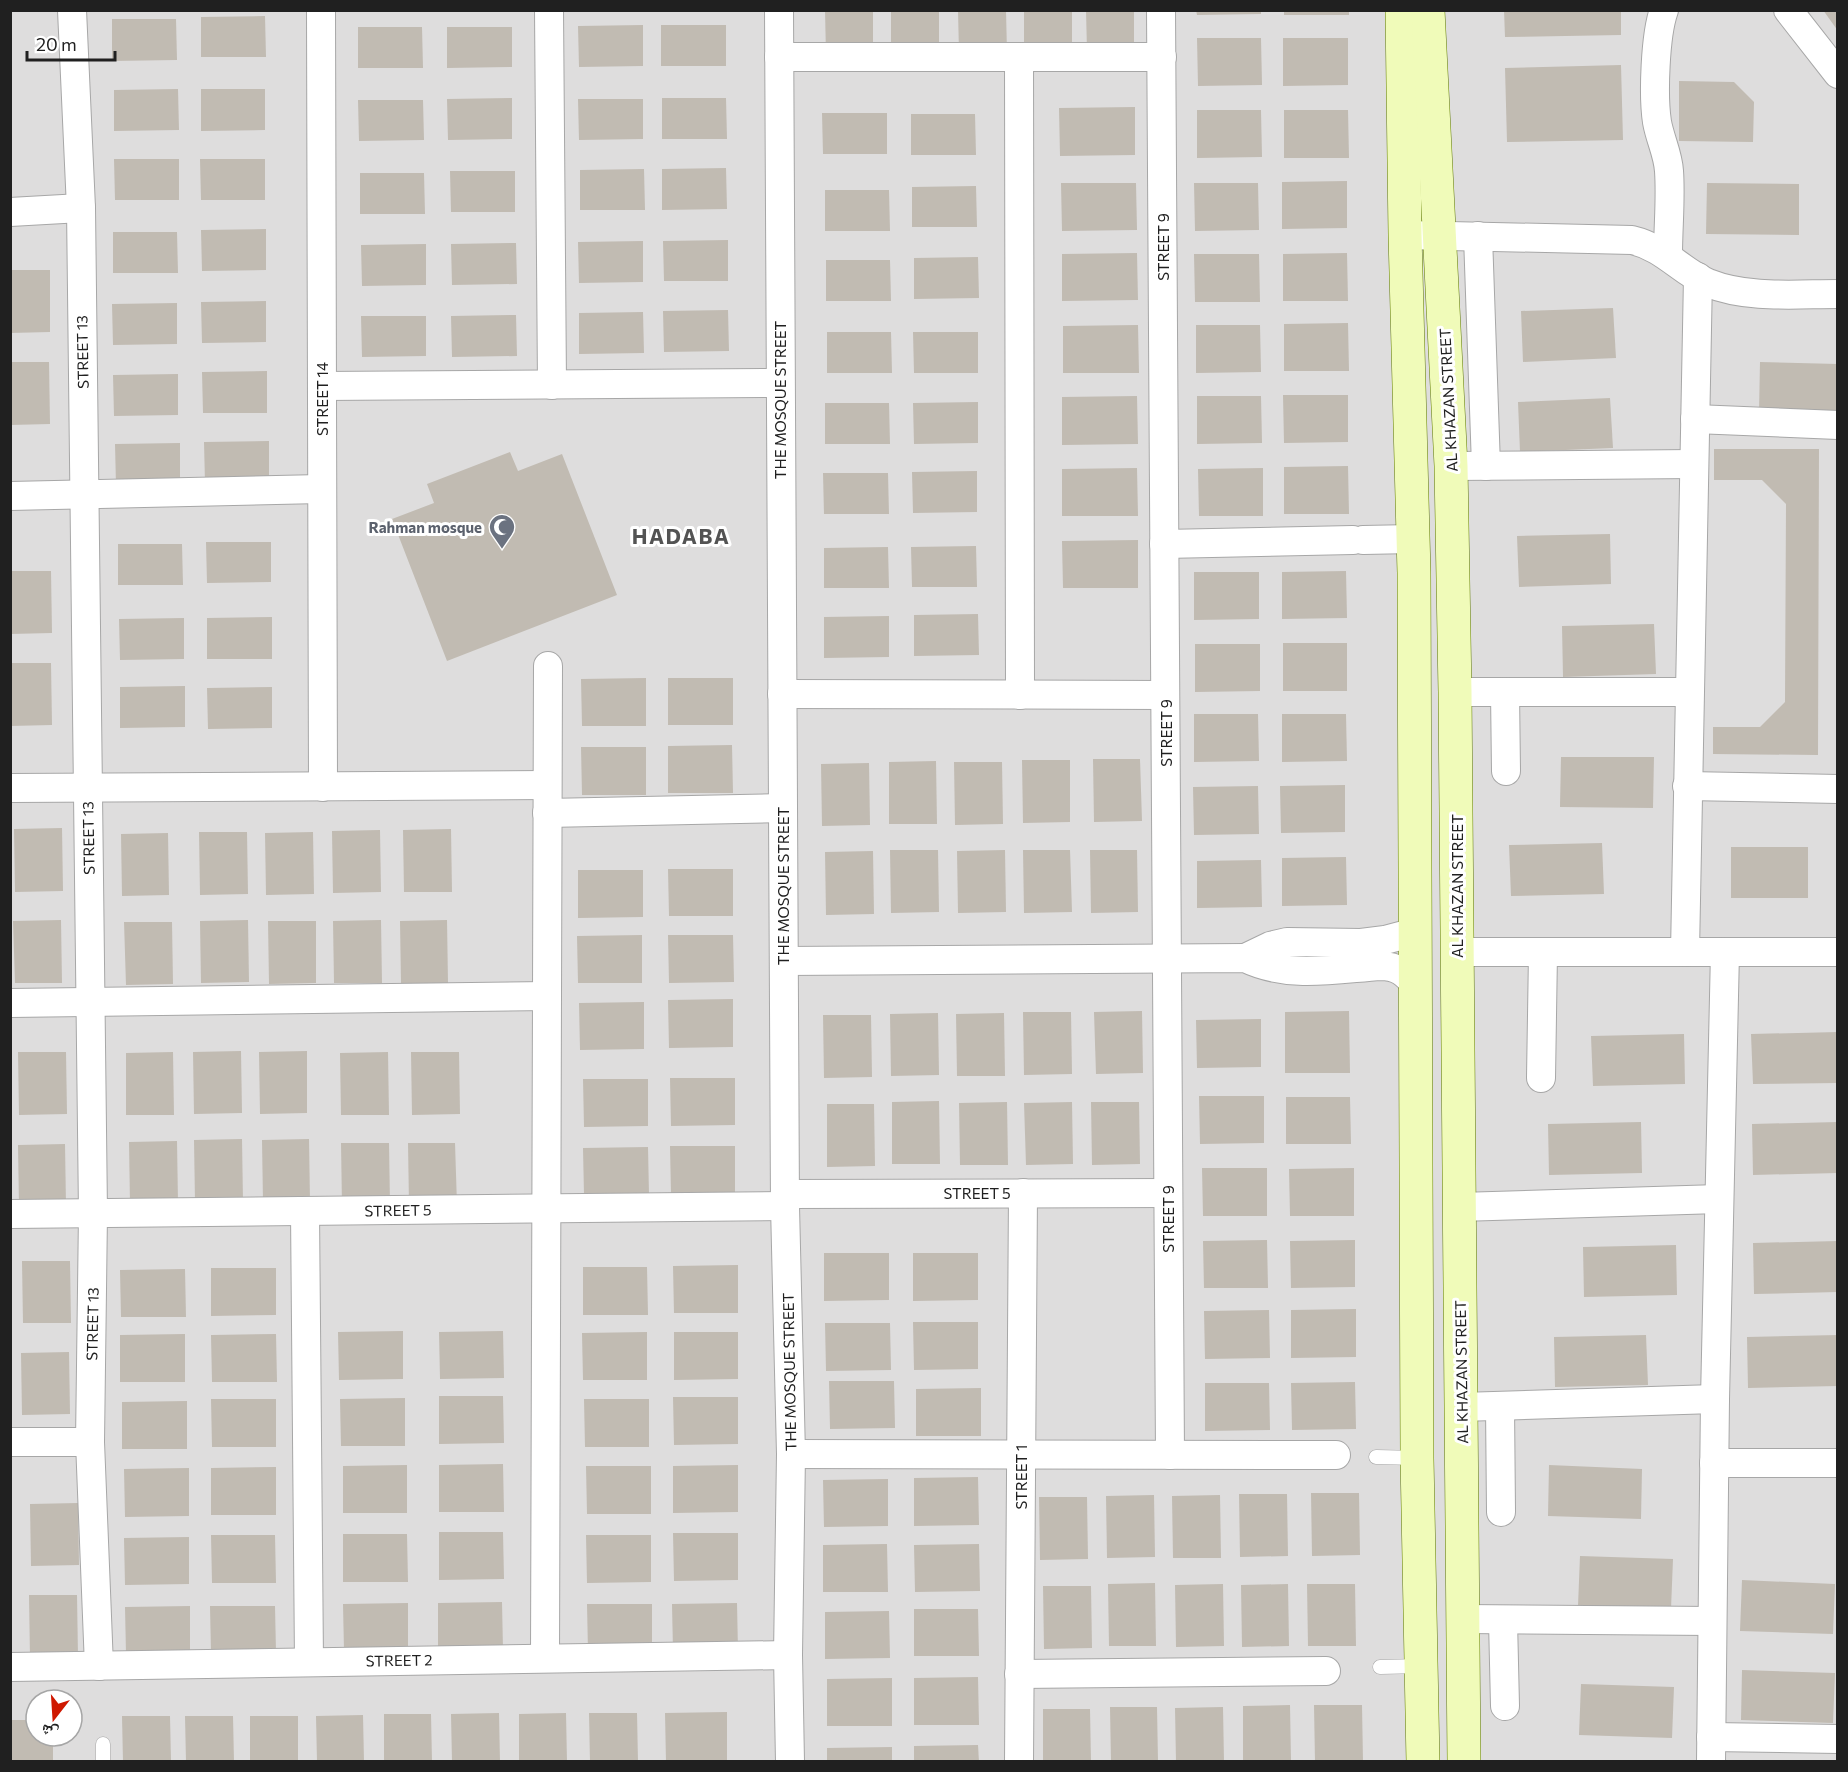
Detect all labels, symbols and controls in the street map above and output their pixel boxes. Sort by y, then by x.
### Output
scale bar [27,24,116,62]
text: 20 m [36,33,77,55]
street label: STREET 9 [1154,213,1172,281]
street label: STREET 13 [72,315,92,389]
street label: THE MOSQUE STREET [771,320,789,479]
street label: AL KHAZAN STREET [1435,327,1461,472]
street label: STREET 14 [313,362,331,436]
mosque icon: Rahman mosque [487,512,517,550]
place label: Rahman mosque [368,518,482,536]
district label: HADABA [632,523,730,548]
street label: STREET 9 [1157,699,1175,767]
street label: STREET 13 [78,801,98,875]
street label: THE MOSQUE STREET [774,806,792,965]
street label: AL KHAZAN STREET [1448,814,1466,958]
street label: STREET 5 [943,1184,1011,1202]
street label: STREET 9 [1159,1185,1177,1253]
street label: STREET 5 [364,1200,432,1220]
street label: STREET 13 [82,1287,102,1361]
street label: THE MOSQUE STREET [779,1292,799,1451]
street label: AL KHAZAN STREET [1451,1300,1471,1444]
street label: STREET 1 [1012,1445,1030,1509]
street label: STREET 2 [365,1650,433,1670]
north arrow [24,1688,84,1748]
text: ش [39,1720,61,1744]

